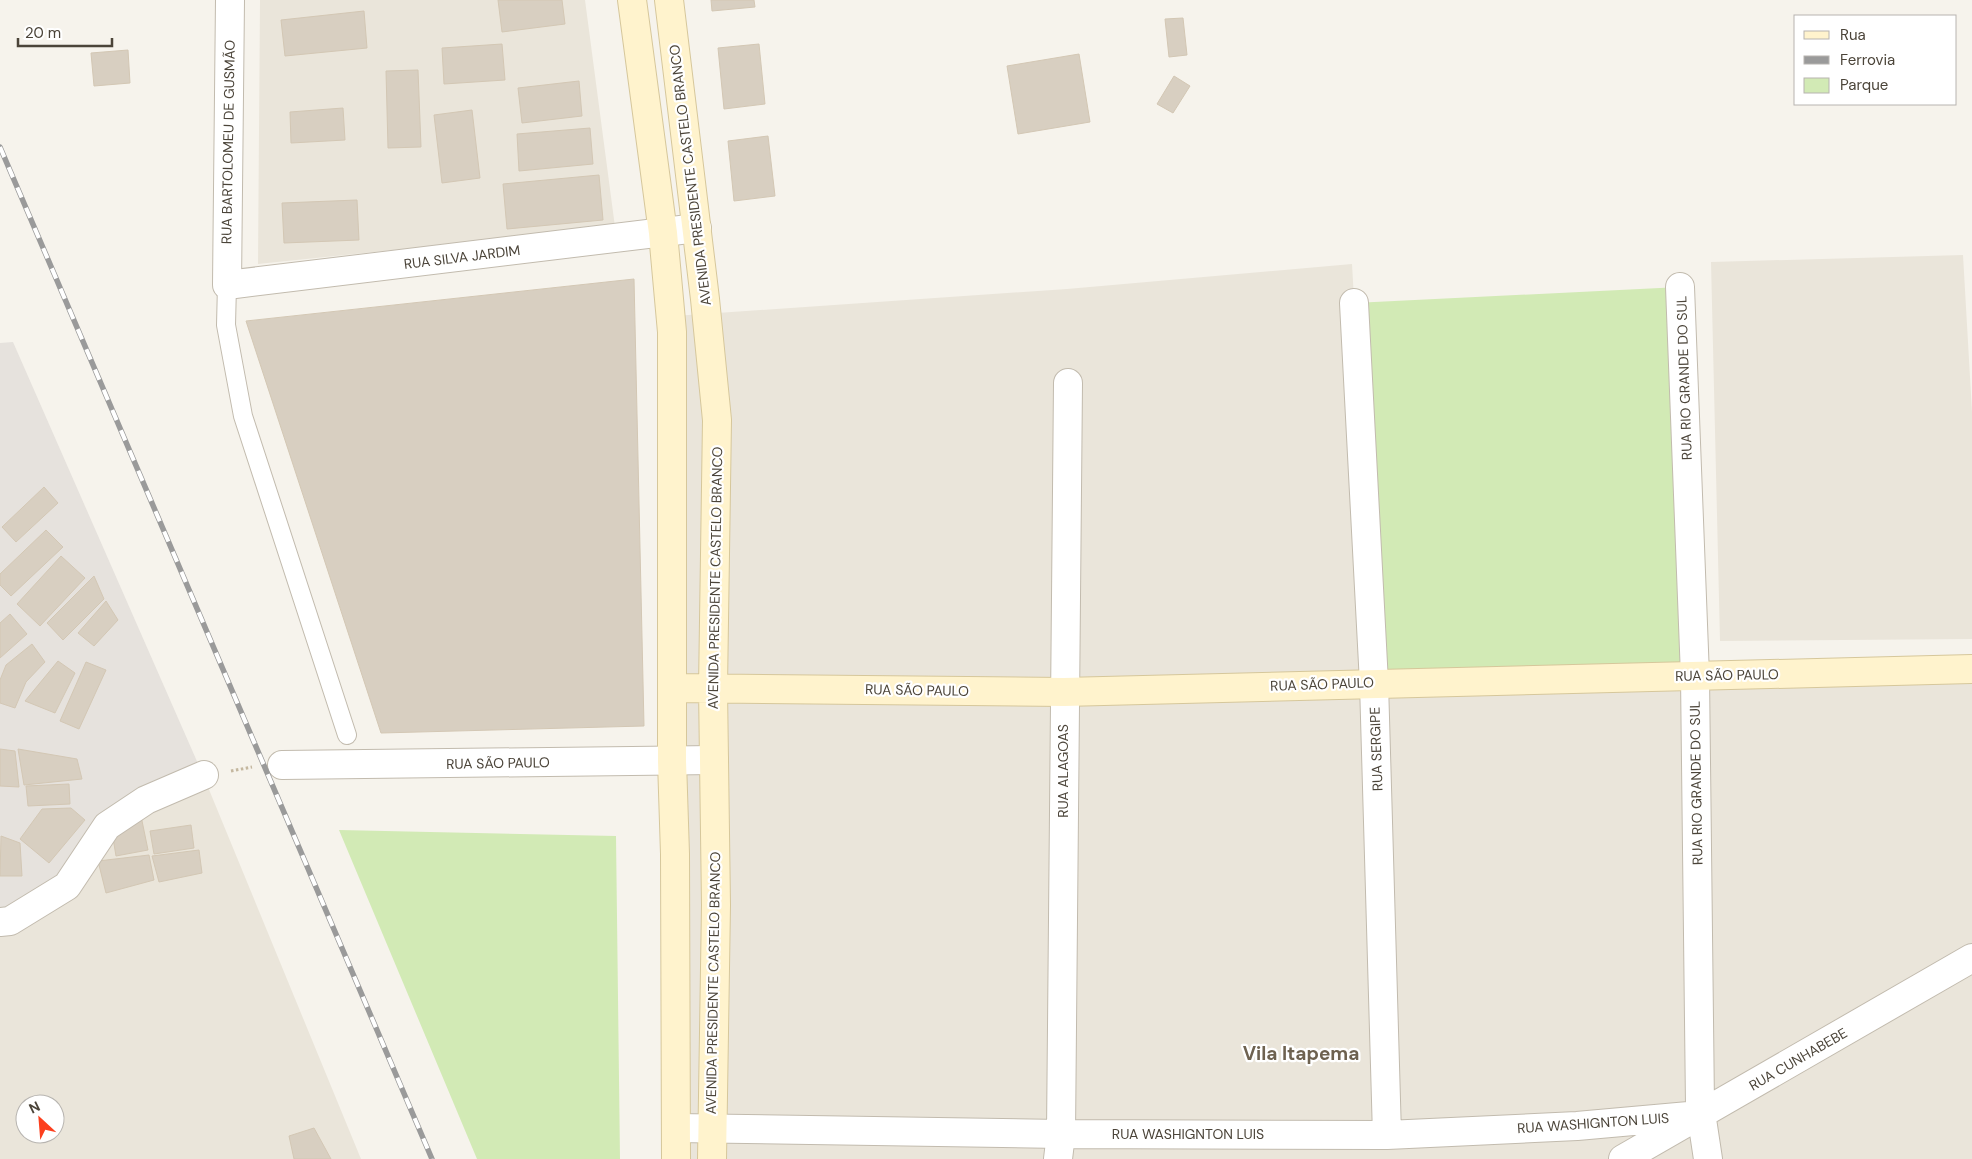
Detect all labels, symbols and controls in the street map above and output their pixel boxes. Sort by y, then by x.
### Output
scale bar [18,15,111,47]
legend [1794,15,1957,105]
text: 20 m [25,23,61,43]
text: Rua [1840,25,1866,45]
street label: RUA BARTOLOMEU DE GUSMÃO [217,39,239,244]
street label: AVENIDA PRESIDENTE CASTELO BRANCO [665,43,715,307]
text: Ferrovia [1840,50,1895,70]
text: Parque [1840,75,1888,95]
street label: RUA SILVA JARDIM [403,241,521,273]
street label: RUA RIO GRANDE DO SUL [1672,296,1696,460]
street label: AVENIDA PRESIDENTE CASTELO BRANCO [704,446,726,710]
street label: RUA SÃO PAULO [1675,665,1779,685]
street label: RUA SÃO PAULO [1270,673,1374,695]
street label: RUA SÃO PAULO [865,680,969,700]
street label: RUA RIO GRANDE DO SUL [1686,701,1706,865]
street label: RUA SERGIPE [1366,706,1386,791]
street label: RUA ALAGOAS [1054,724,1072,818]
street label: RUA SÃO PAULO [446,753,550,773]
street label: AVENIDA PRESIDENTE CASTELO BRANCO [702,851,724,1115]
street label: RUA CUNHABEBE [1746,1024,1850,1094]
district label: Vila Itapema [1243,1041,1359,1066]
north arrow [15,1094,65,1144]
text: N [26,1097,43,1118]
street label: RUA WASHIGNTON LUIS [1516,1109,1670,1137]
street label: RUA WASHIGNTON LUIS [1112,1125,1264,1143]

